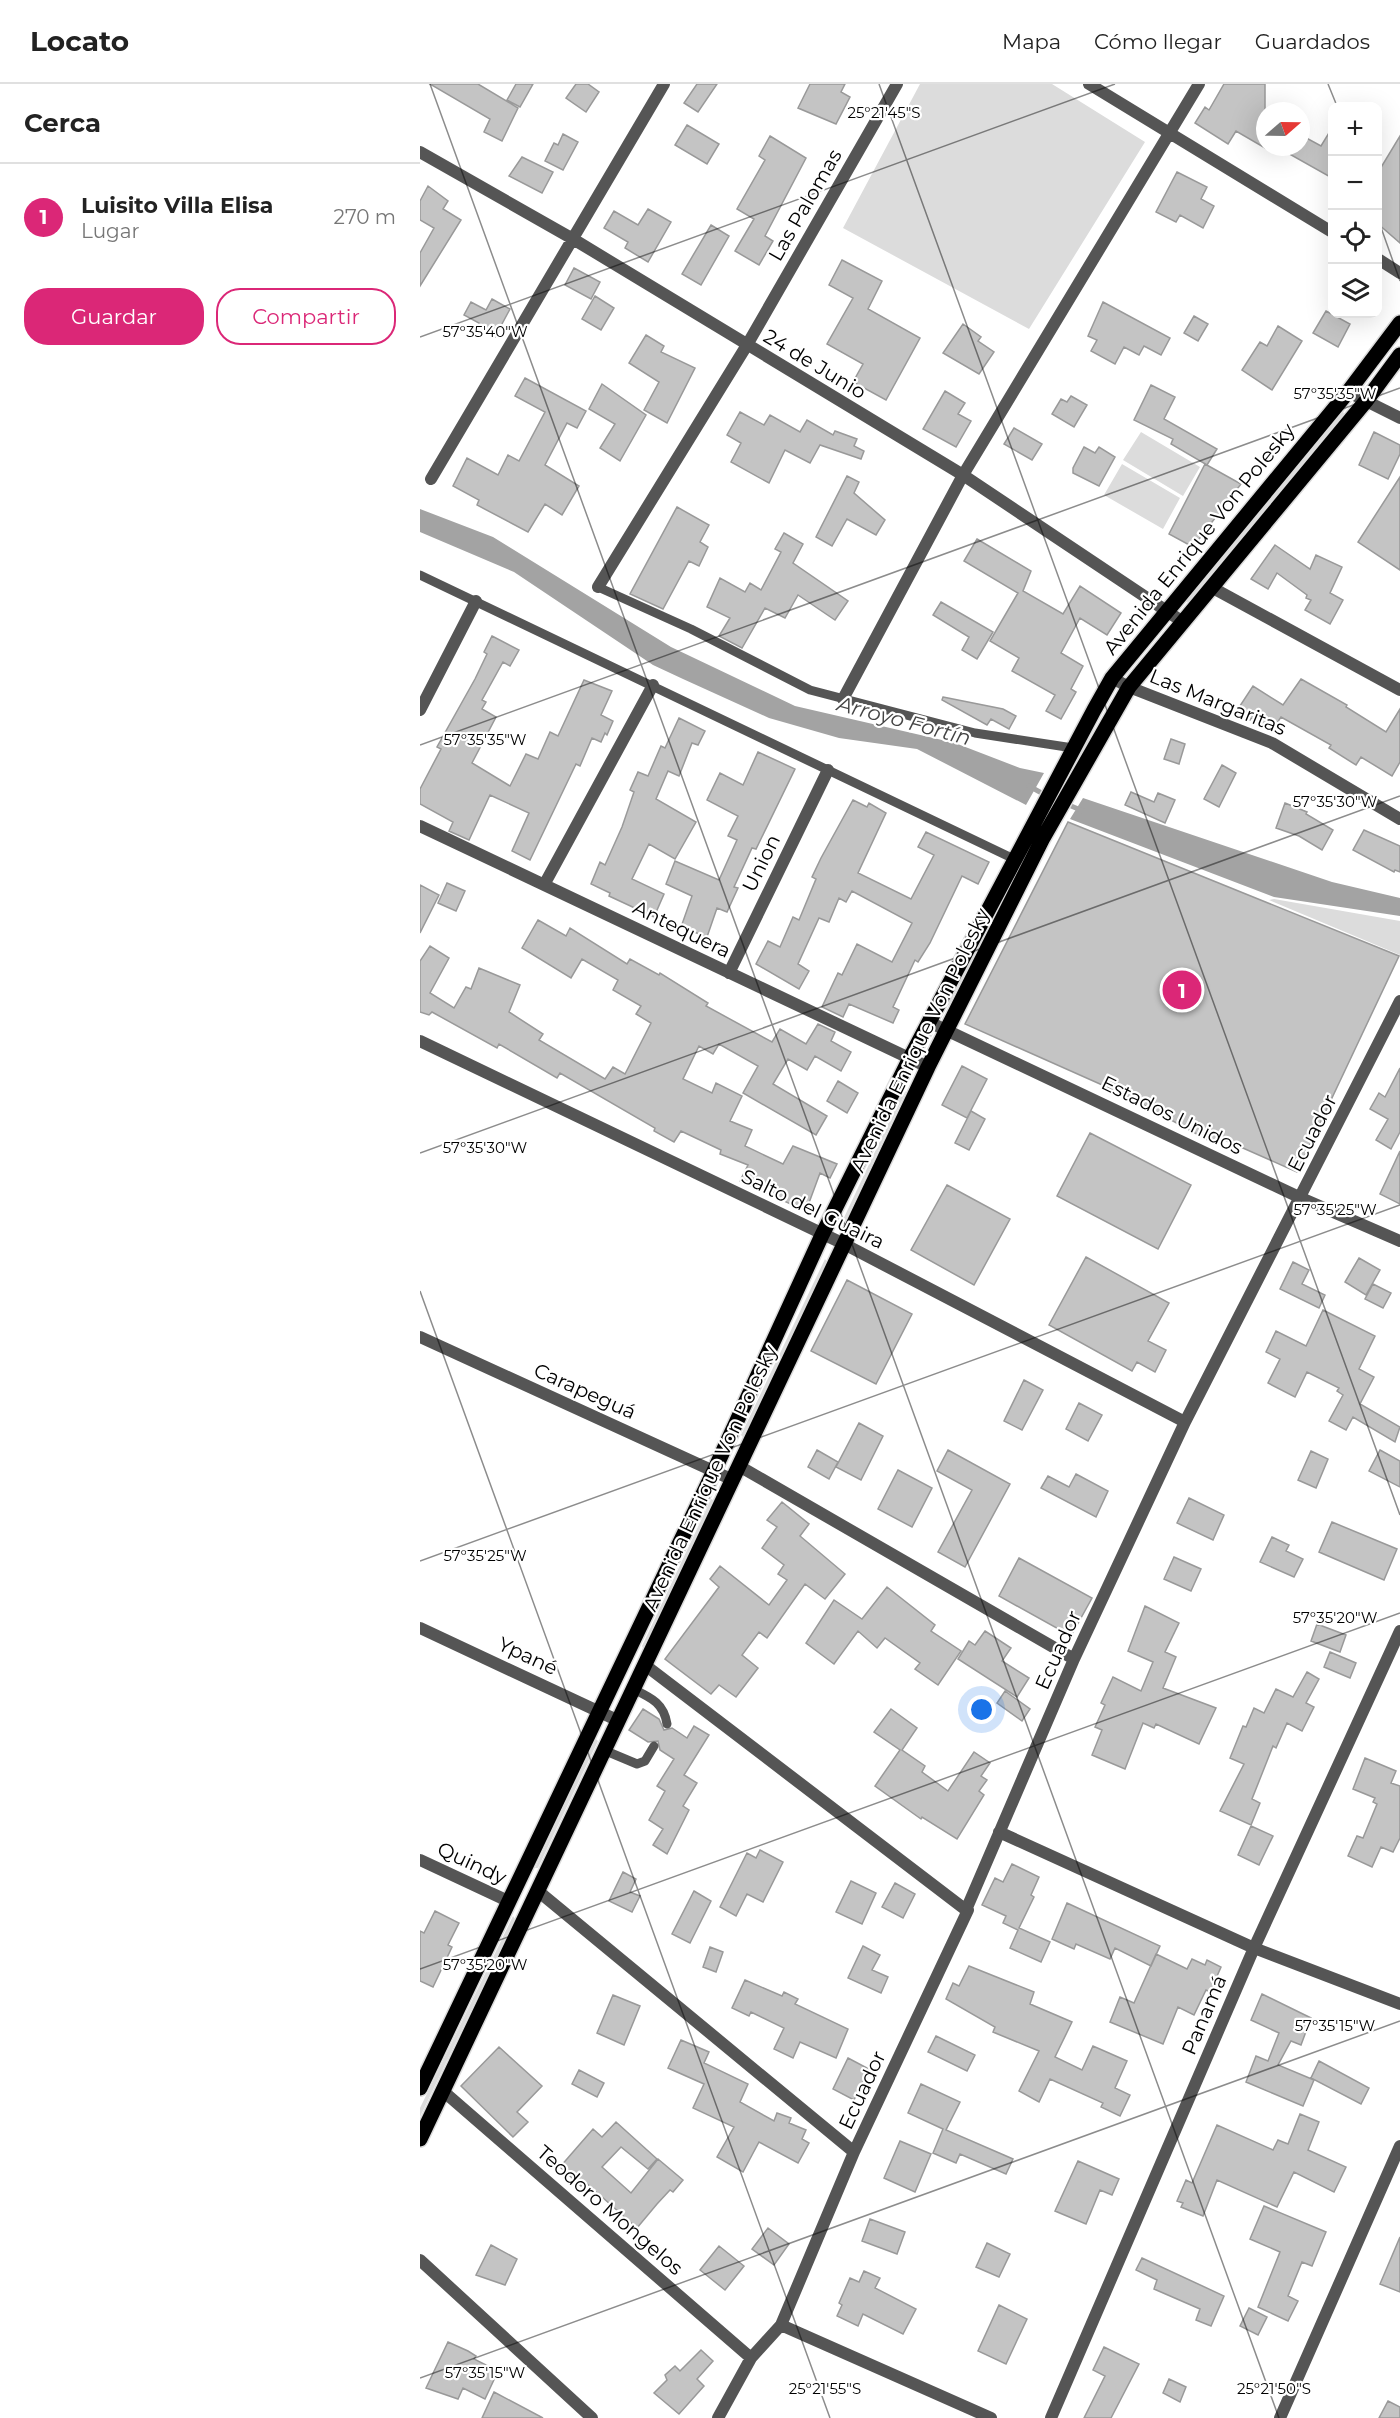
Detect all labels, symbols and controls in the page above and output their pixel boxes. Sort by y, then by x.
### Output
text: Locato [30,24,129,58]
text: Mapa [1002,29,1061,54]
text: Cómo llegar [1094,29,1222,54]
text: Guardados [1255,29,1370,54]
north arrow [1256,102,1310,156]
map controls [1328,102,1382,318]
button: + [1328,102,1382,156]
text: 25°21'45"S [847,103,921,122]
text: Cerca [24,107,101,139]
street label: Las Palomas [763,145,847,265]
button: − [1328,156,1382,210]
text: Luisito Villa Elisa [81,192,273,219]
text: 1 [40,205,47,229]
text: 270 m [334,205,396,229]
button: locate [1328,210,1382,264]
text: Lugar [81,219,140,243]
button: layers [1328,264,1382,318]
button: Guardar [24,288,204,345]
button: Compartir [216,288,396,345]
text: 57°35'40"W [442,322,528,341]
street label: 24 de Junio [759,324,871,404]
text: 57°35'35"W [1294,384,1377,403]
street label: Avenida Enrique Von Polesky [1098,418,1300,660]
street label: Las Margaritas [1146,664,1290,740]
water label: Arroyo Fortín [833,690,974,750]
text: 57°35'35"W [444,730,527,749]
text: 57°35'30"W [1293,792,1378,811]
street label: Union [737,830,785,896]
street label: Antequera [629,895,735,963]
street label: Avenida Enrique Von Polesky [845,904,995,1176]
pin: 1 [1162,968,1202,1012]
street label: Estados Unidos [1097,1070,1247,1160]
street label: Ecuador [1282,1090,1342,1176]
text: 57°35'30"W [443,1138,528,1157]
street label: Salto del Guaira [738,1164,888,1254]
text: 57°35'25"W [1293,1200,1377,1219]
street label: Avenida Enrique Von Polesky [638,1341,782,1615]
street label: Carapeguá [530,1358,640,1424]
text: 57°35'25"W [443,1546,527,1565]
street label: Ecuador [1030,1607,1086,1693]
text: 57°35'20"W [1293,1608,1378,1627]
street label: Ypané [494,1632,562,1680]
your location [967,1695,996,1724]
street label: Quindy [434,1837,510,1889]
text: 57°35'20"W [443,1955,528,1974]
street label: Panamá [1177,1972,1231,2058]
text: 57°35'15"W [1295,2016,1376,2035]
street label: Ecuador [833,2047,891,2133]
street label: Teodoro Mongelos [532,2140,688,2280]
text: 57°35'15"W [445,2363,526,2382]
text: 25°21'55"S [789,2379,861,2398]
text: 25°21'50"S [1237,2379,1311,2398]

